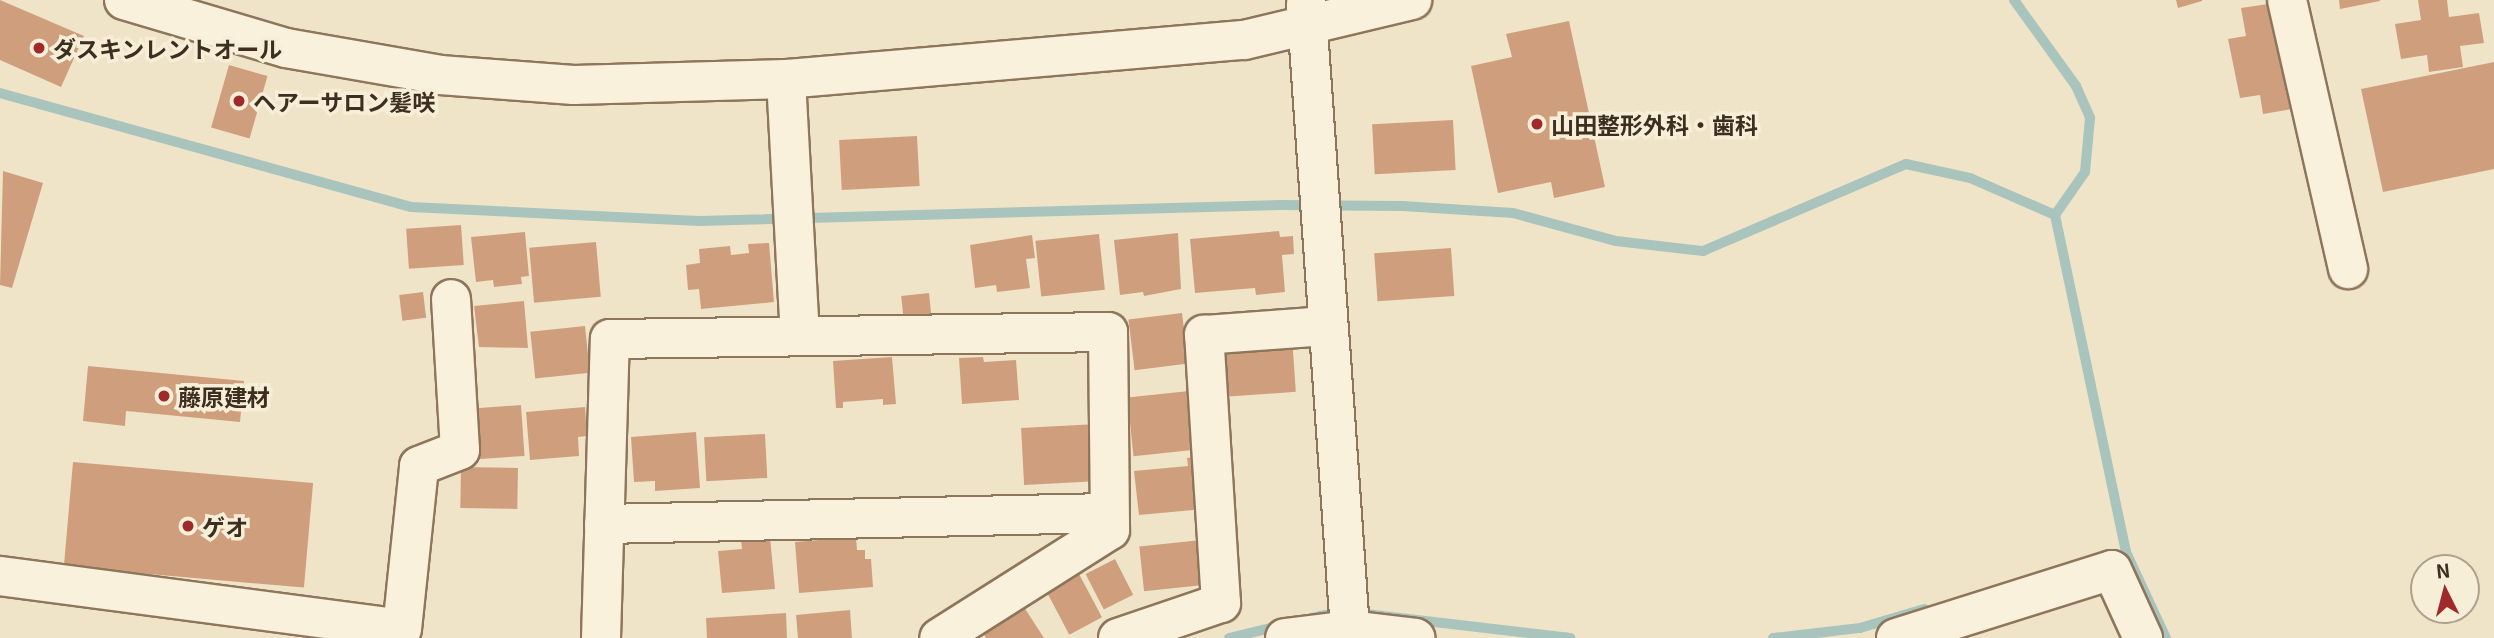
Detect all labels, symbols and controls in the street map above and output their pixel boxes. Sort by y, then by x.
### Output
place label: ダスキンレントオール [53,34,283,62]
marker: ダスキンレントオール [31,40,47,56]
place label: ヘアーサロン髪咲 [253,87,436,115]
marker: ヘアーサロン髪咲 [231,93,247,109]
place label: 山田整形外科・歯科 [1551,110,1758,138]
marker: 山田整形外科・歯科 [1529,116,1545,132]
place label: 藤原建材 [178,382,270,410]
marker: 藤原建材 [156,388,172,404]
place label: ゲオ [202,512,248,540]
marker: ゲオ [180,518,196,534]
north arrow [2410,554,2480,624]
text: N [2434,555,2451,584]

